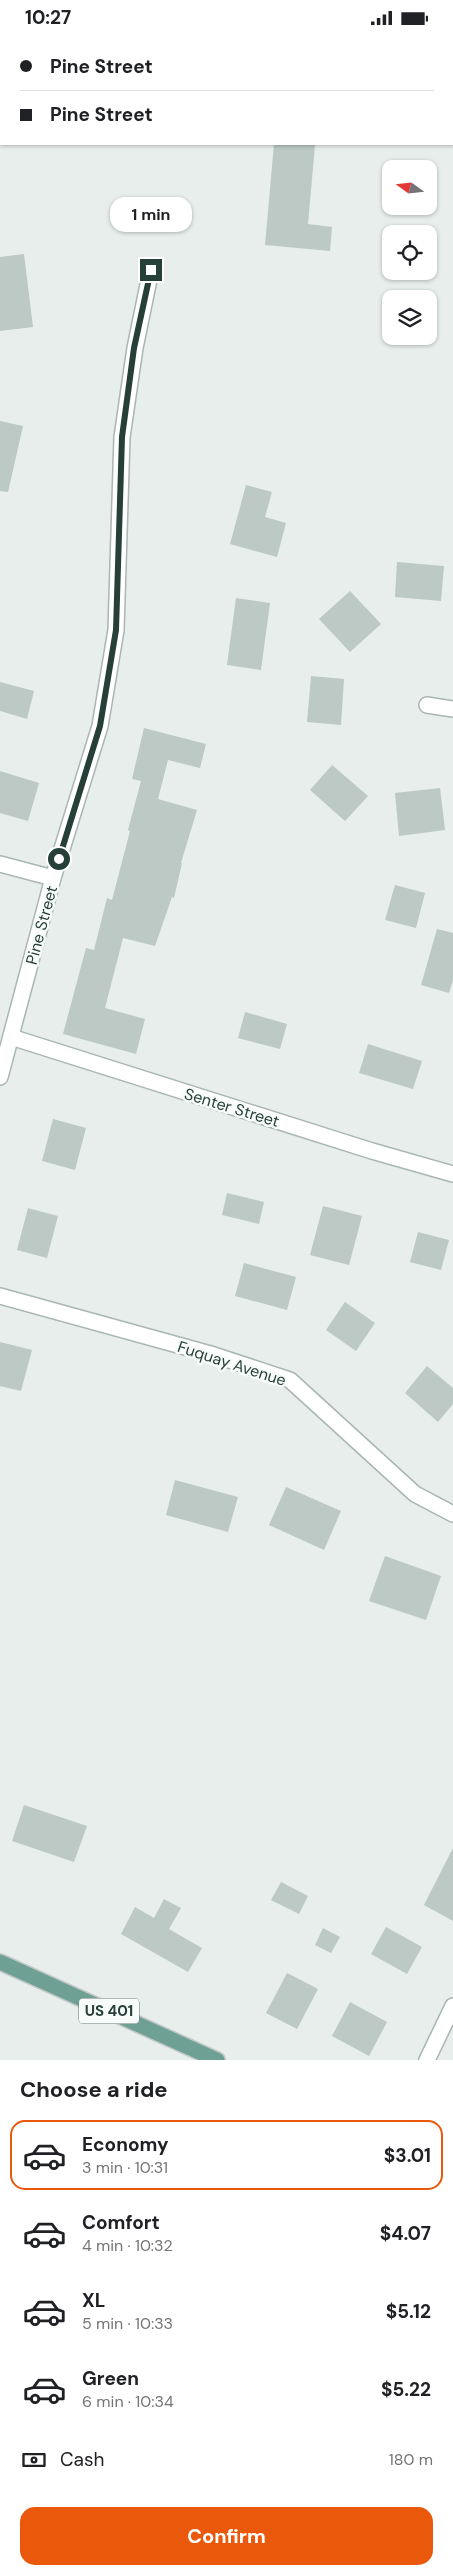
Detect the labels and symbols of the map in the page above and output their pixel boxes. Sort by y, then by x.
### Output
north arrow [382,160,438,215]
callout: 1 min [110,197,192,233]
route end [140,259,162,281]
route start [48,848,70,870]
street label: Pine Street [21,883,62,967]
street label: Senter Street [182,1083,282,1132]
street label: Fuquay Avenue [175,1336,289,1391]
road number: US 401 [79,1999,139,2023]

